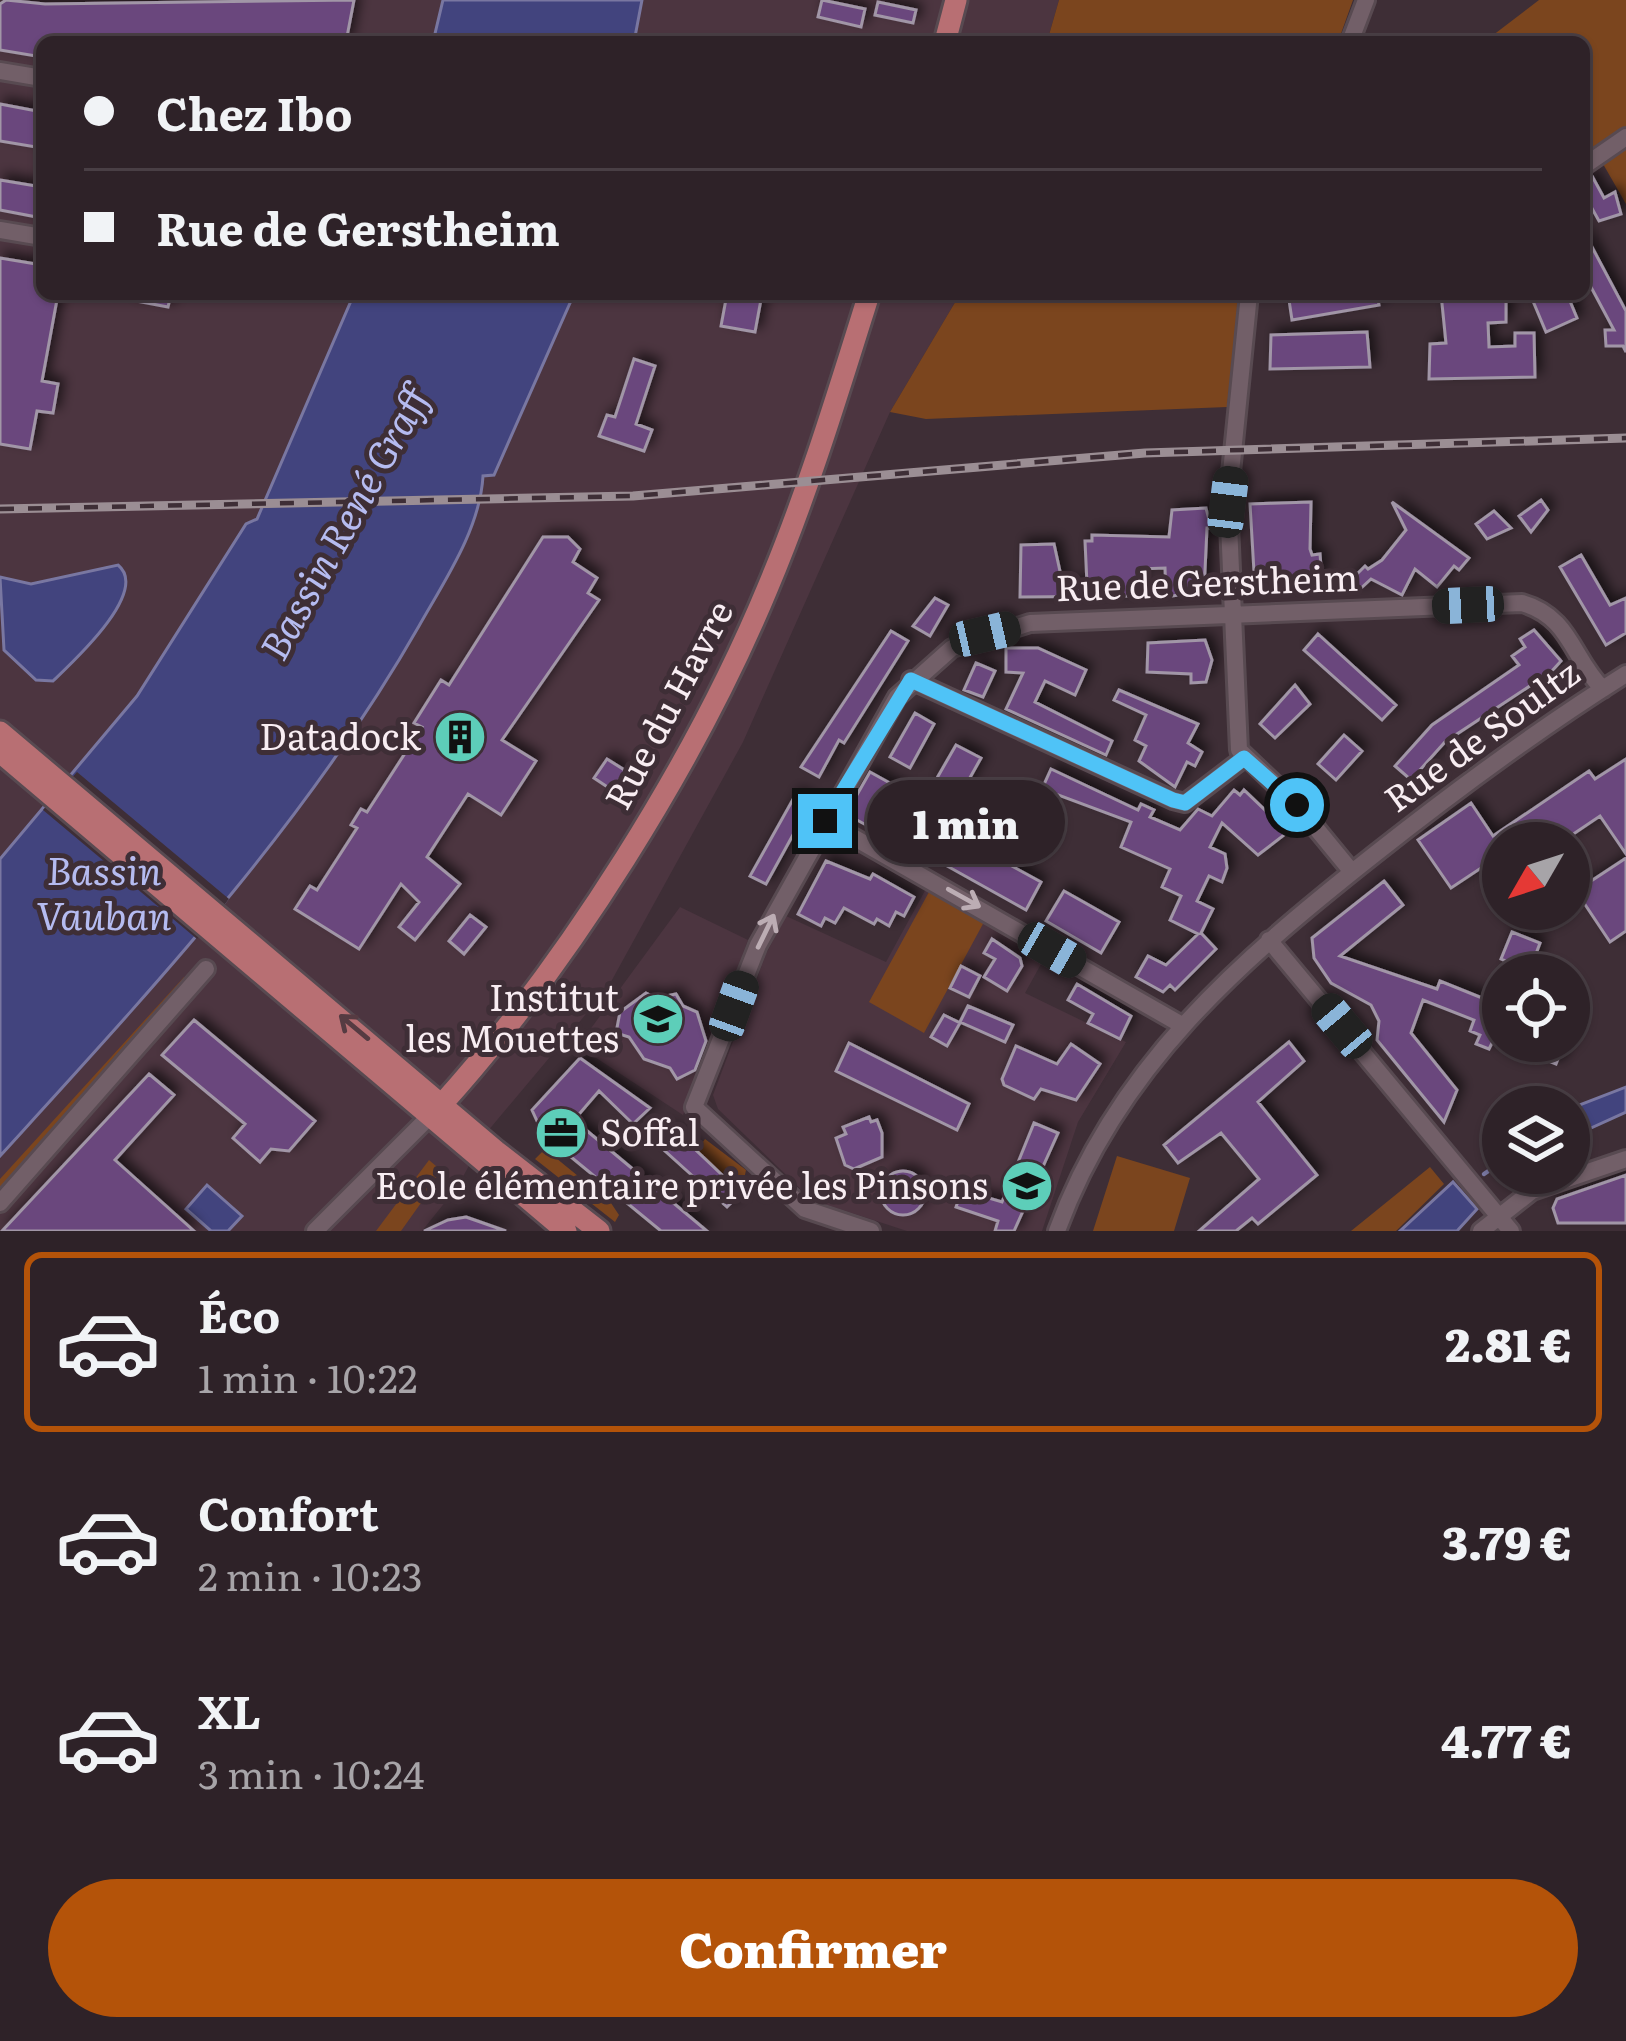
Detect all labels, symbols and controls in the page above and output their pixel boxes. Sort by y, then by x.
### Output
text: Chez Ibo [156,78,353,145]
text: Rue de Gerstheim [156,193,560,260]
water label: Bassin René Graff [243,370,444,669]
car [1206,464,1250,540]
street label: Rue de Gerstheim [1055,549,1359,612]
car [1431,585,1505,625]
street label: Rue du Havre [590,590,744,818]
car [946,608,1024,660]
street label: Rue de Soultz [1372,645,1589,823]
place label: Datadock [259,708,422,761]
building icon: Datadock [432,709,488,765]
route start [1270,778,1324,832]
callout: 1 min [867,779,1065,863]
text: 1 min [913,793,1019,851]
route end [798,794,852,848]
north arrow [1482,822,1590,930]
map controls [1482,822,1590,1194]
water label: Bassin Vauban [36,839,172,942]
one-way arrow [945,887,980,910]
one-way arrow [755,914,778,949]
car [1012,916,1092,984]
button: locate [1482,954,1590,1062]
car [705,966,763,1046]
place label: Institut les Mouettes [405,969,619,1063]
car [1305,987,1379,1065]
school or university icon: Institut les Mouettes [630,991,686,1047]
one-way arrow [339,1014,370,1041]
button: layers [1482,1086,1590,1194]
place label: Soffal [600,1104,700,1157]
office icon: Soffal [533,1105,589,1161]
place label: Ecole élémentaire privée les Pinsons [375,1157,988,1210]
school or university icon: Ecole élémentaire privée les Pinsons [999,1158,1055,1214]
text: Éco [198,1280,280,1347]
icon: car [54,1288,162,1396]
text: 2.81 € [1445,1309,1572,1376]
text: 1 min · 10:22 [198,1347,417,1405]
text: Confort [198,1478,379,1545]
icon: car [54,1486,162,1594]
text: 3.79 € [1442,1507,1572,1574]
text: 2 min · 10:23 [198,1545,423,1603]
text: XL [198,1676,261,1743]
icon: car [54,1684,162,1792]
text: 4.77 € [1441,1705,1572,1772]
text: 3 min · 10:24 [198,1743,424,1801]
button: Confirmer [48,1879,1578,2017]

